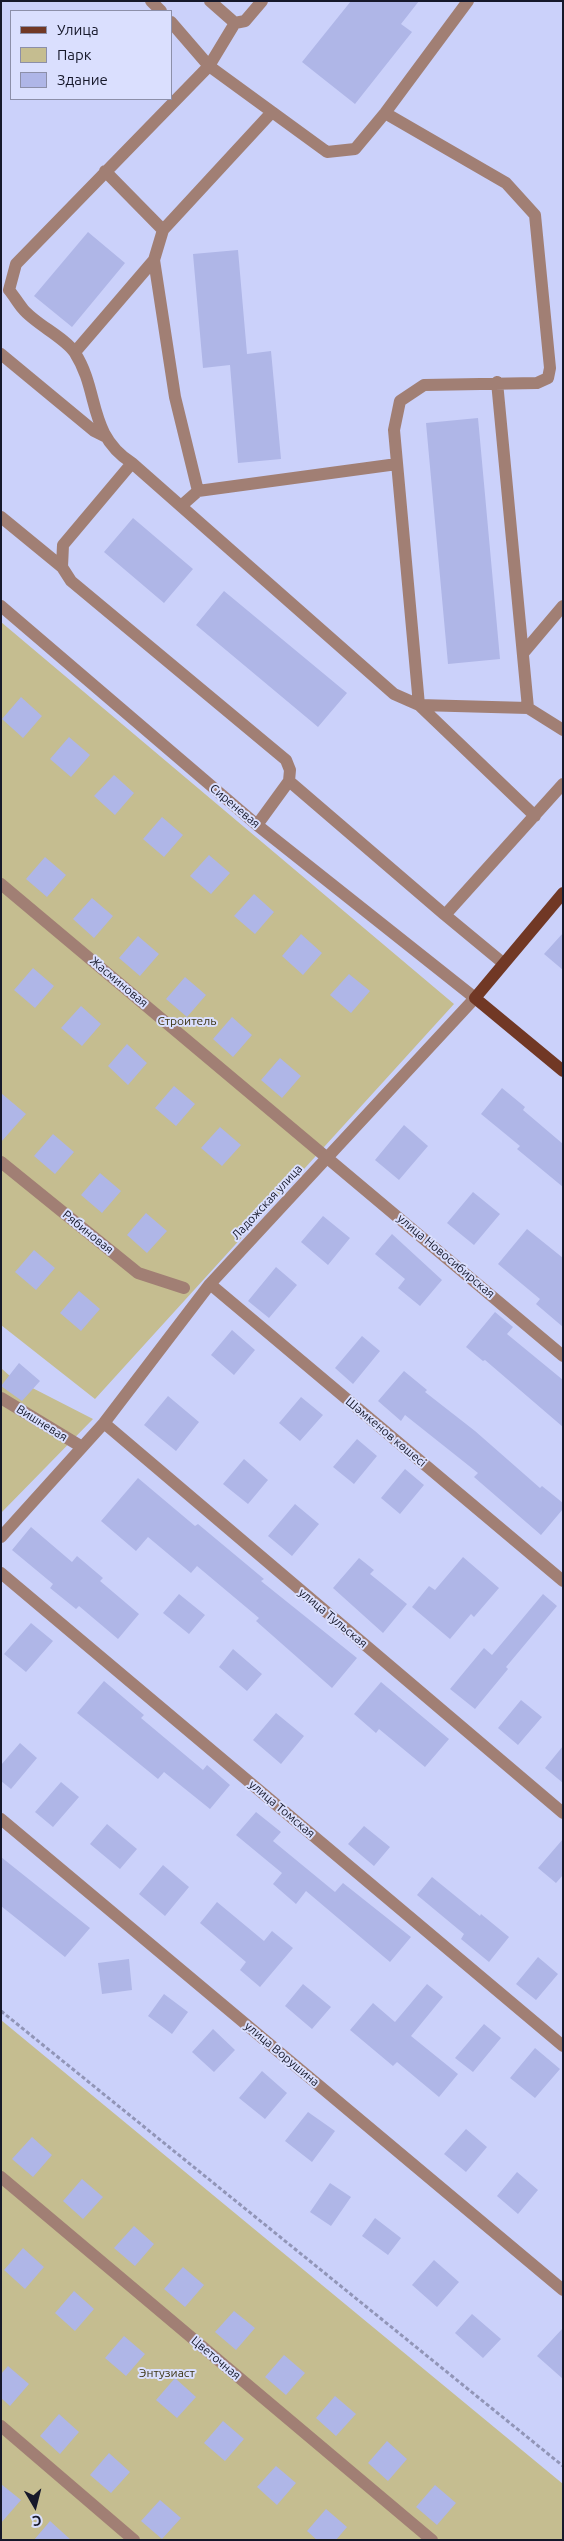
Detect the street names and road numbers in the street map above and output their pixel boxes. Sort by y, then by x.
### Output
street label: Сиреневая [207,781,263,831]
street label: Жасминовая [87,954,151,1010]
street label: Ладожская улица [229,1162,305,1242]
street label: Рябиновая [60,1207,116,1257]
street label: улица Новосибирская [394,1211,498,1301]
street label: Шәмкенов көшесі [343,1394,429,1470]
street label: Вишневая [14,1402,70,1444]
street label: улица Тульская [296,1585,370,1651]
street label: улица Томская [246,1777,318,1841]
street label: улица Ворушина [242,2019,322,2089]
street label: Цветочная [188,2333,244,2383]

